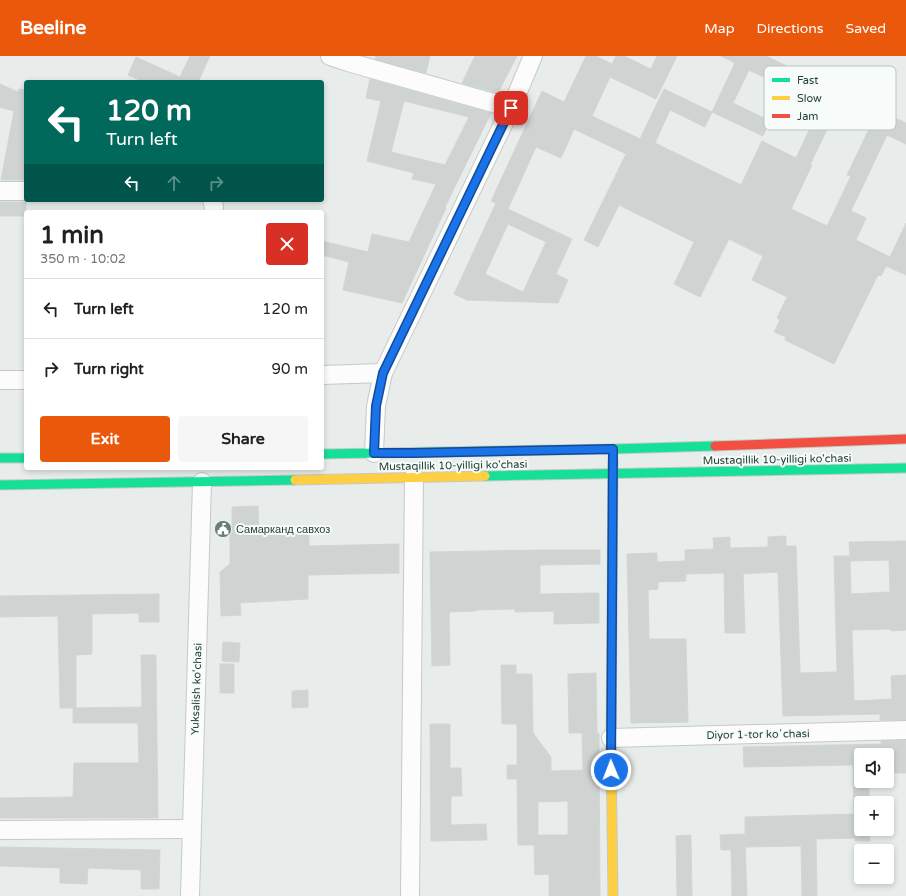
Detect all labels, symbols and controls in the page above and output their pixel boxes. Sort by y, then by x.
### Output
text: Beeline [20,17,86,39]
text: Map [704,20,735,37]
text: Directions [757,20,824,37]
text: Saved [846,20,886,37]
legend [764,66,896,130]
text: Fast [797,74,818,87]
pin [494,91,528,125]
text: Slow [797,92,822,105]
text: 120 m [106,94,192,128]
icon: left [40,96,92,148]
icon: arrive [500,97,522,119]
text: Jam [797,110,818,123]
text: Turn left [106,128,178,150]
icon: left [121,172,143,194]
icon: ahead [163,172,185,194]
icon: right [205,172,227,194]
text: 1 min [40,221,104,250]
button: close [266,223,308,265]
text: 350 m · 10:02 [40,251,126,267]
icon: left [40,298,62,320]
text: Turn left [74,300,134,318]
text: 120 m [262,300,308,318]
icon: right [40,358,62,380]
text: Turn right [74,360,144,378]
text: 90 m [271,360,308,378]
button: Exit [40,416,170,462]
button: Share [178,416,308,462]
street label: Mustaqillik 10-yilligi ko'chasi [702,452,852,467]
street label: Mustaqillik 10-yilligi ko'chasi [378,458,528,473]
public building icon: Самарканд савхоз [213,519,233,539]
place label: Самарканд савхоз [236,523,330,536]
street label: Yuksalish ko'chasi [188,643,205,735]
street label: Diyor 1-tor koʻchasi [706,727,810,742]
map controls [854,748,894,884]
button: sound [854,748,894,788]
position arrow [590,749,632,791]
button: + [854,796,894,836]
button: − [854,844,894,884]

